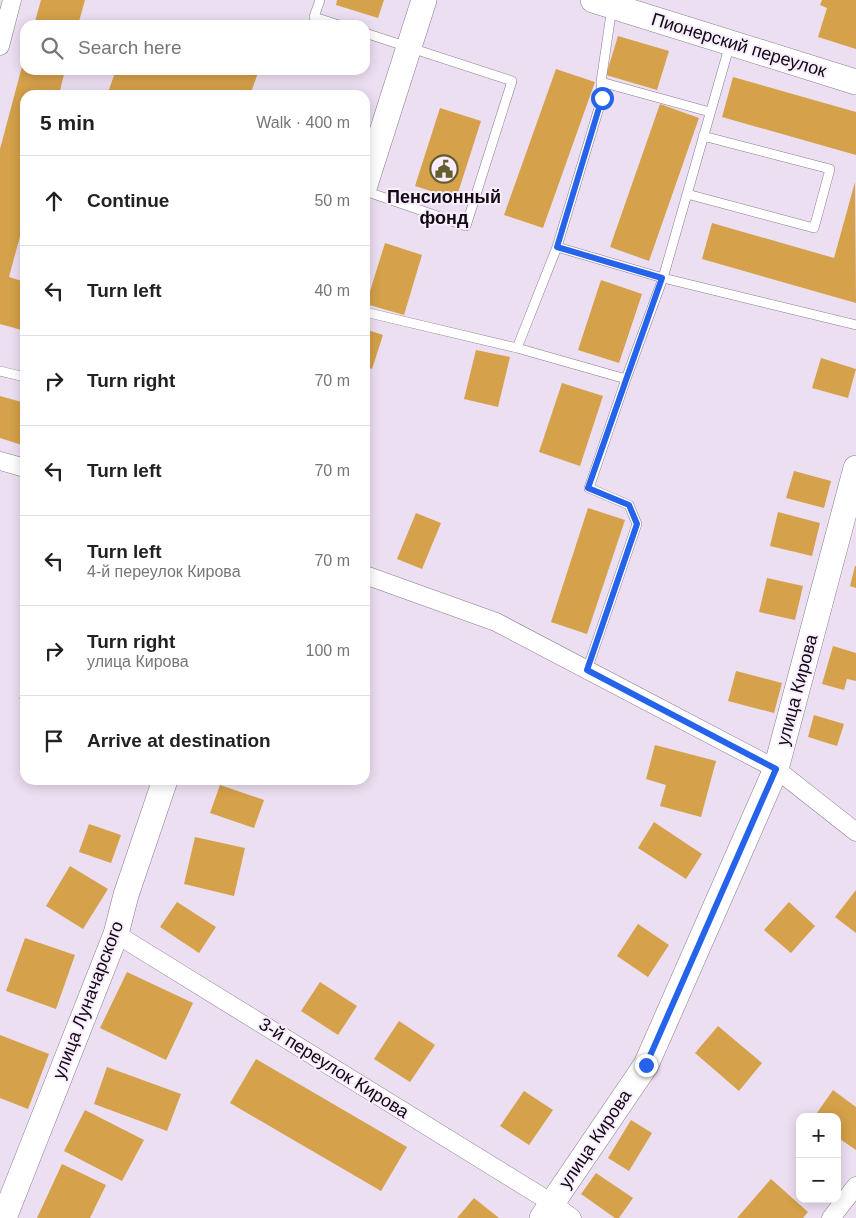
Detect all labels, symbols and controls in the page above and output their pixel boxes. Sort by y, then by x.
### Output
street label: Пионерский переулок [649,9,829,81]
search box [20,20,370,75]
icon: search [38,34,66,62]
text: Search here [78,37,182,58]
route start [591,87,614,110]
text: 5 min [40,111,95,134]
text: Walk · 400 m [256,114,350,131]
public building icon: Пенсионный фонд [429,154,459,184]
icon: ahead [40,187,68,215]
place label: Пенсионный фонд [387,187,501,228]
text: Continue [87,190,169,211]
text: 50 m [314,192,350,209]
icon: left [40,277,68,305]
text: Turn left [87,280,162,301]
text: 40 m [314,282,350,299]
icon: right [40,367,68,395]
text: Turn right [87,370,175,391]
text: 70 m [314,372,350,389]
icon: left [40,457,68,485]
text: Turn left [87,460,162,481]
text: 70 m [314,462,350,479]
text: Turn left [87,541,162,562]
icon: left [40,547,68,575]
text: 70 m [314,552,350,569]
text: 4-й переулок Кирова [87,563,241,580]
text: Turn right [87,631,175,652]
street label: улица Кирова [773,631,822,748]
icon: right [40,637,68,665]
text: 100 m [306,642,350,659]
text: улица Кирова [87,653,189,670]
icon: arrive [40,727,68,755]
text: Arrive at destination [87,730,271,751]
street label: улица Луначарского [49,918,127,1082]
street label: 3-й переулок Кирова [255,1014,413,1123]
route end [635,1054,658,1077]
street label: улица Кирова [555,1085,636,1192]
map controls [796,1113,841,1203]
button: + [796,1113,841,1158]
button: − [796,1158,841,1203]

